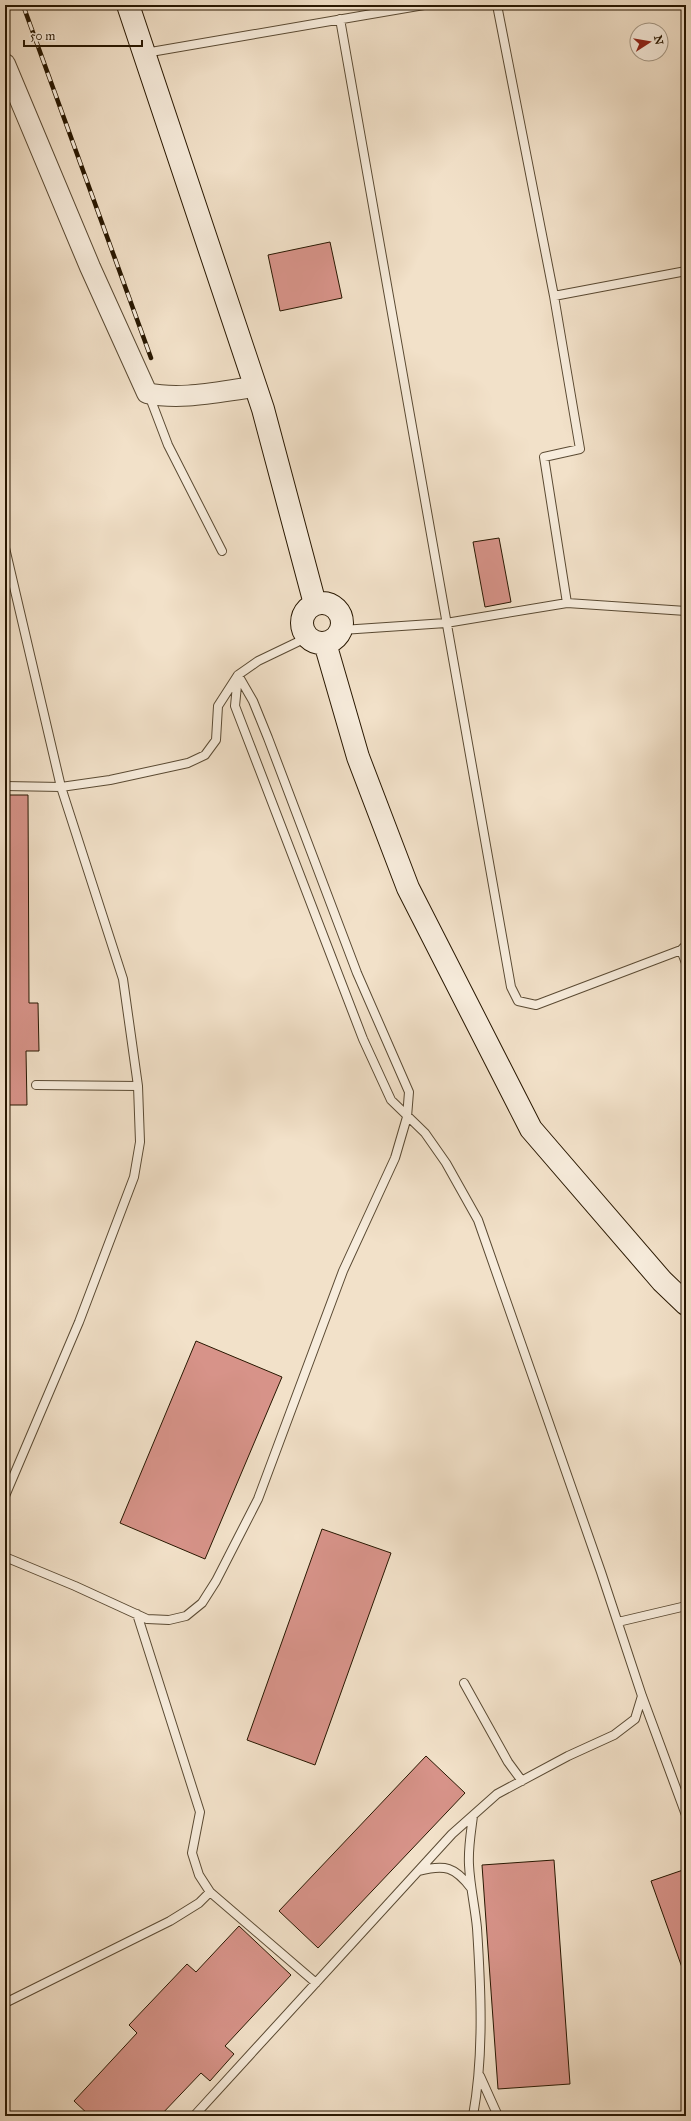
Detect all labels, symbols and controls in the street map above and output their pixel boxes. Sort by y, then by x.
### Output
scale bar [24,22,142,48]
north arrow [629,22,669,62]
text: 50 m [30,29,55,43]
text: N [651,34,666,47]

